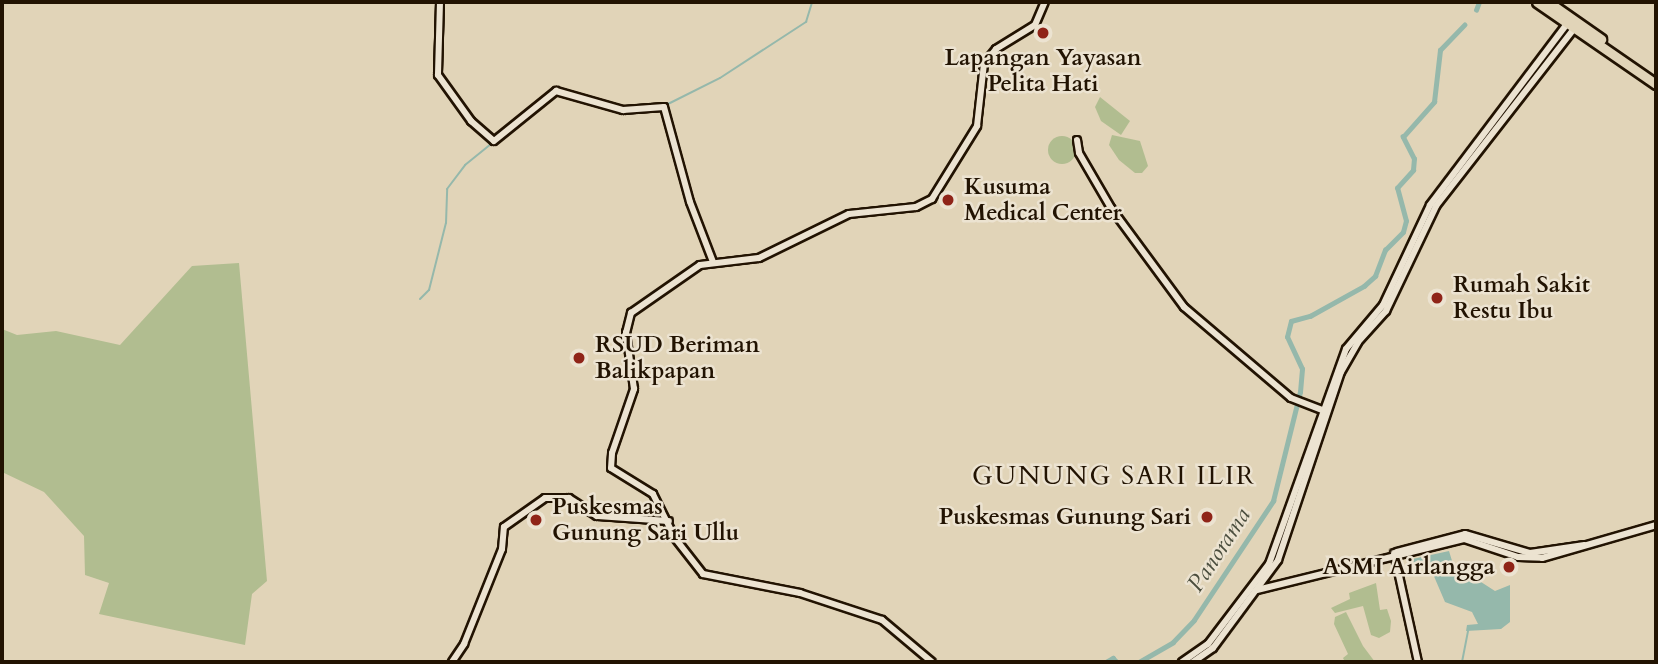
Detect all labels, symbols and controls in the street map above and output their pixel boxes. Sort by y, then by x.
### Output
marker: Lapangan Yayasan Pelita Hati [1035,25,1051,41]
place label: Lapangan Yayasan Pelita Hati [944,44,1142,98]
place label: Kusuma Medical Center [964,173,1122,227]
marker: Kusuma Medical Center [938,190,958,210]
place label: Rumah Sakit Restu Ibu [1453,271,1590,325]
marker: Rumah Sakit Restu Ibu [1427,288,1447,308]
place label: RSUD Beriman Balikpapan [595,331,760,385]
marker: RSUD Beriman Balikpapan [569,348,589,368]
district label: GUNUNG SARI ILIR [974,460,1254,492]
place label: Puskesmas Gunung Sari Ullu [552,493,739,547]
place label: Puskesmas Gunung Sari [939,503,1191,531]
water label: Panorama [1181,503,1257,597]
marker: Puskesmas Gunung Sari [1197,507,1217,527]
marker: Puskesmas Gunung Sari Ullu [526,510,546,530]
place label: ASMI Airlangga [1322,553,1495,581]
marker: ASMI Airlangga [1501,559,1517,575]

